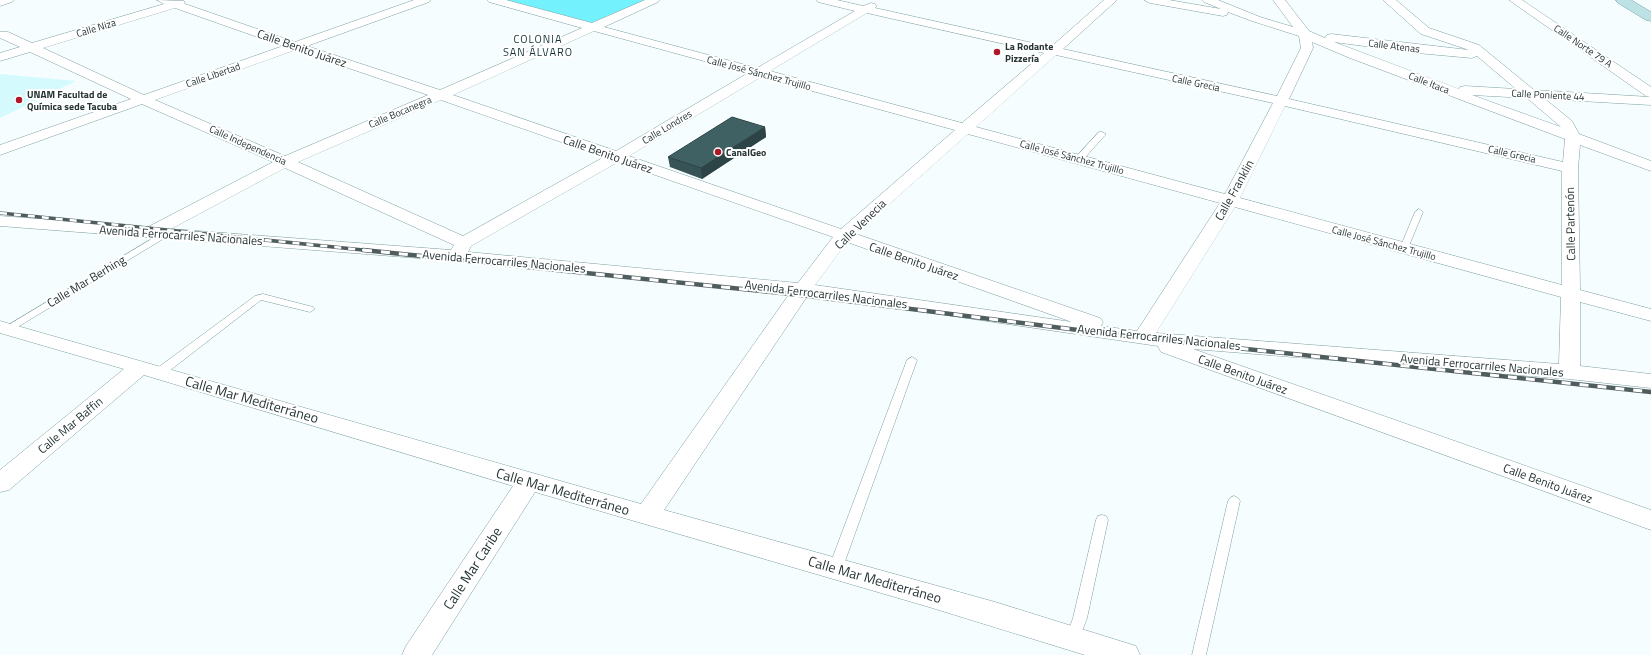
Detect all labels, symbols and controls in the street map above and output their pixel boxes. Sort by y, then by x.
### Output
street label: Calle Niza [74,15,118,41]
street label: Calle Norte 79 A [1551,21,1615,71]
street label: Calle Benito Juárez [255,24,349,72]
district label: COLONIA SAN ÁLVARO [503,31,573,60]
street label: Calle Atenas [1367,35,1421,57]
place label: La Rodante Pizzería [1005,39,1053,66]
marker: La Rodante Pizzería [992,47,1002,57]
street label: Calle José Sánchez Trujillo [705,52,813,94]
street label: Calle Libertad [184,59,242,91]
street label: Calle Itaca [1406,68,1452,98]
street label: Calle Grecia [1171,71,1221,95]
street label: Calle Poniente 44 [1511,86,1585,104]
place label: UNAM Facultad de Química sede Tacuba [27,87,117,114]
street label: Calle Bocanegra [366,92,434,132]
marker: UNAM Facultad de Química sede Tacuba [14,95,24,105]
street label: Calle Londres [639,106,695,148]
street label: Calle Independencia [207,121,289,169]
street label: Calle Benito Juárez [561,130,655,178]
street label: Calle José Sánchez Trujillo [1018,136,1126,178]
street label: Calle Grecia [1487,141,1537,167]
place label: CanalGeo [726,145,766,160]
marker: CanalGeo [713,147,723,157]
street label: Calle Franklin [1209,156,1259,224]
street label: Calle Partenón [1560,187,1580,261]
street label: Calle Venecia [830,194,890,254]
street label: Avenida Ferrocarriles Nacionales [99,220,264,250]
street label: Calle José Sánchez Trujillo [1330,222,1438,264]
street label: Calle Benito Juárez [867,237,961,285]
street label: Avenida Ferrocarriles Nacionales [422,244,587,278]
street label: Calle Mar Berhing [43,250,129,312]
street label: Avenida Ferrocarriles Nacionales [744,275,909,313]
street label: Avenida Ferrocarriles Nacionales [1077,319,1242,355]
street label: Avenida Ferrocarriles Nacionales [1400,348,1565,382]
street label: Calle Benito Juárez [1196,349,1290,399]
street label: Calle Mar Mediterráneo [183,370,321,428]
street label: Calle Mar Baffin [33,392,107,458]
street label: Calle Benito Juárez [1501,458,1595,508]
street label: Calle Mar Mediterráneo [494,462,632,520]
street label: Calle Mar Caribe [437,522,507,614]
street label: Calle Mar Mediterráneo [806,550,944,608]

